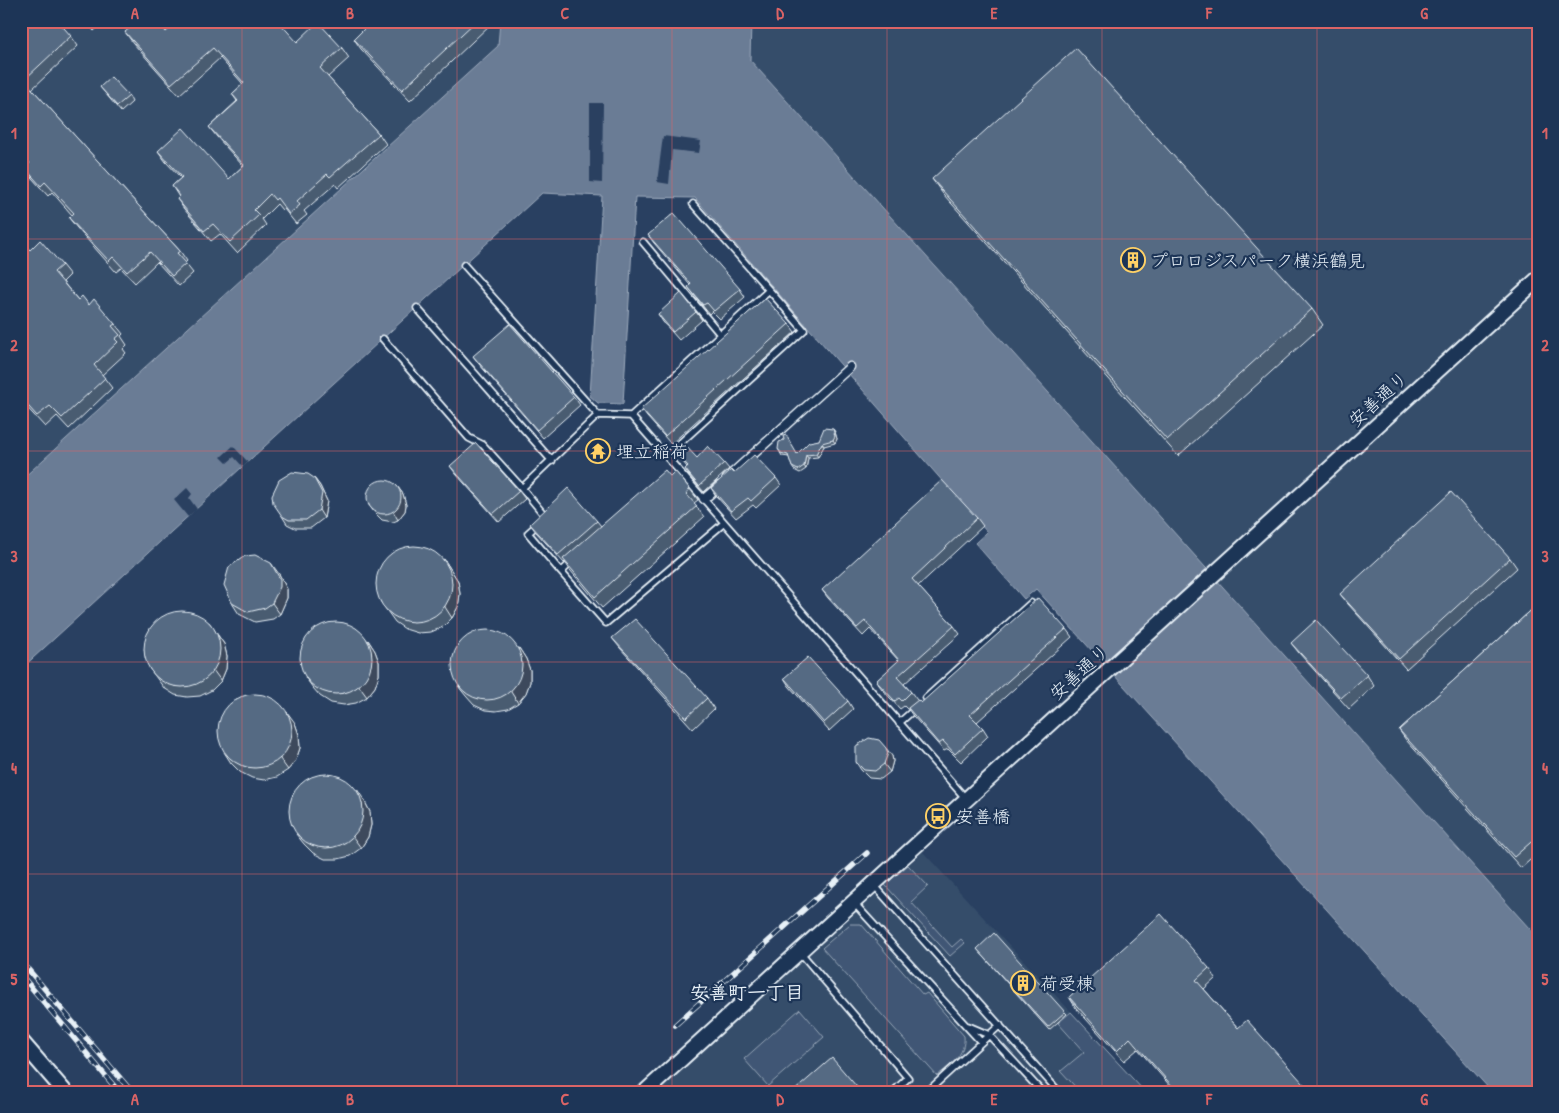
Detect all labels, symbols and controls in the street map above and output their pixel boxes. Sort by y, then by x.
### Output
text: A [131,2,139,24]
text: B [346,2,354,24]
text: C [561,2,570,24]
text: D [776,2,784,24]
text: E [990,2,998,24]
text: F [1205,2,1213,24]
text: G [1420,2,1428,24]
text: 1 [11,122,17,144]
text: 1 [1542,122,1548,144]
building icon: プロロジスパーク横浜鶴見 [1120,247,1146,273]
place label: プロロジスパーク横浜鶴見 [1150,248,1365,273]
text: 2 [10,334,18,356]
text: 2 [1541,334,1549,356]
street label: 安善通り [1343,366,1413,432]
temple icon: 埋立稲荷 [585,438,611,464]
place label: 埋立稲荷 [616,439,688,464]
text: 3 [10,545,18,567]
text: 3 [1541,545,1549,567]
street label: 安善通り [1044,639,1114,705]
text: 4 [11,757,17,779]
text: 4 [1542,757,1548,779]
bus stop icon: 安善橋 [925,803,951,829]
place label: 安善橋 [956,804,1010,829]
text: 5 [11,968,18,990]
text: 5 [1542,968,1549,990]
building icon: 荷受棟 [1010,970,1036,996]
place label: 荷受棟 [1040,971,1094,996]
district label: 安善町一丁目 [690,979,804,1005]
text: A [131,1088,139,1110]
text: B [346,1088,354,1110]
text: C [561,1088,570,1110]
text: D [776,1088,784,1110]
text: E [990,1088,998,1110]
text: F [1205,1088,1213,1110]
text: G [1420,1088,1428,1110]

